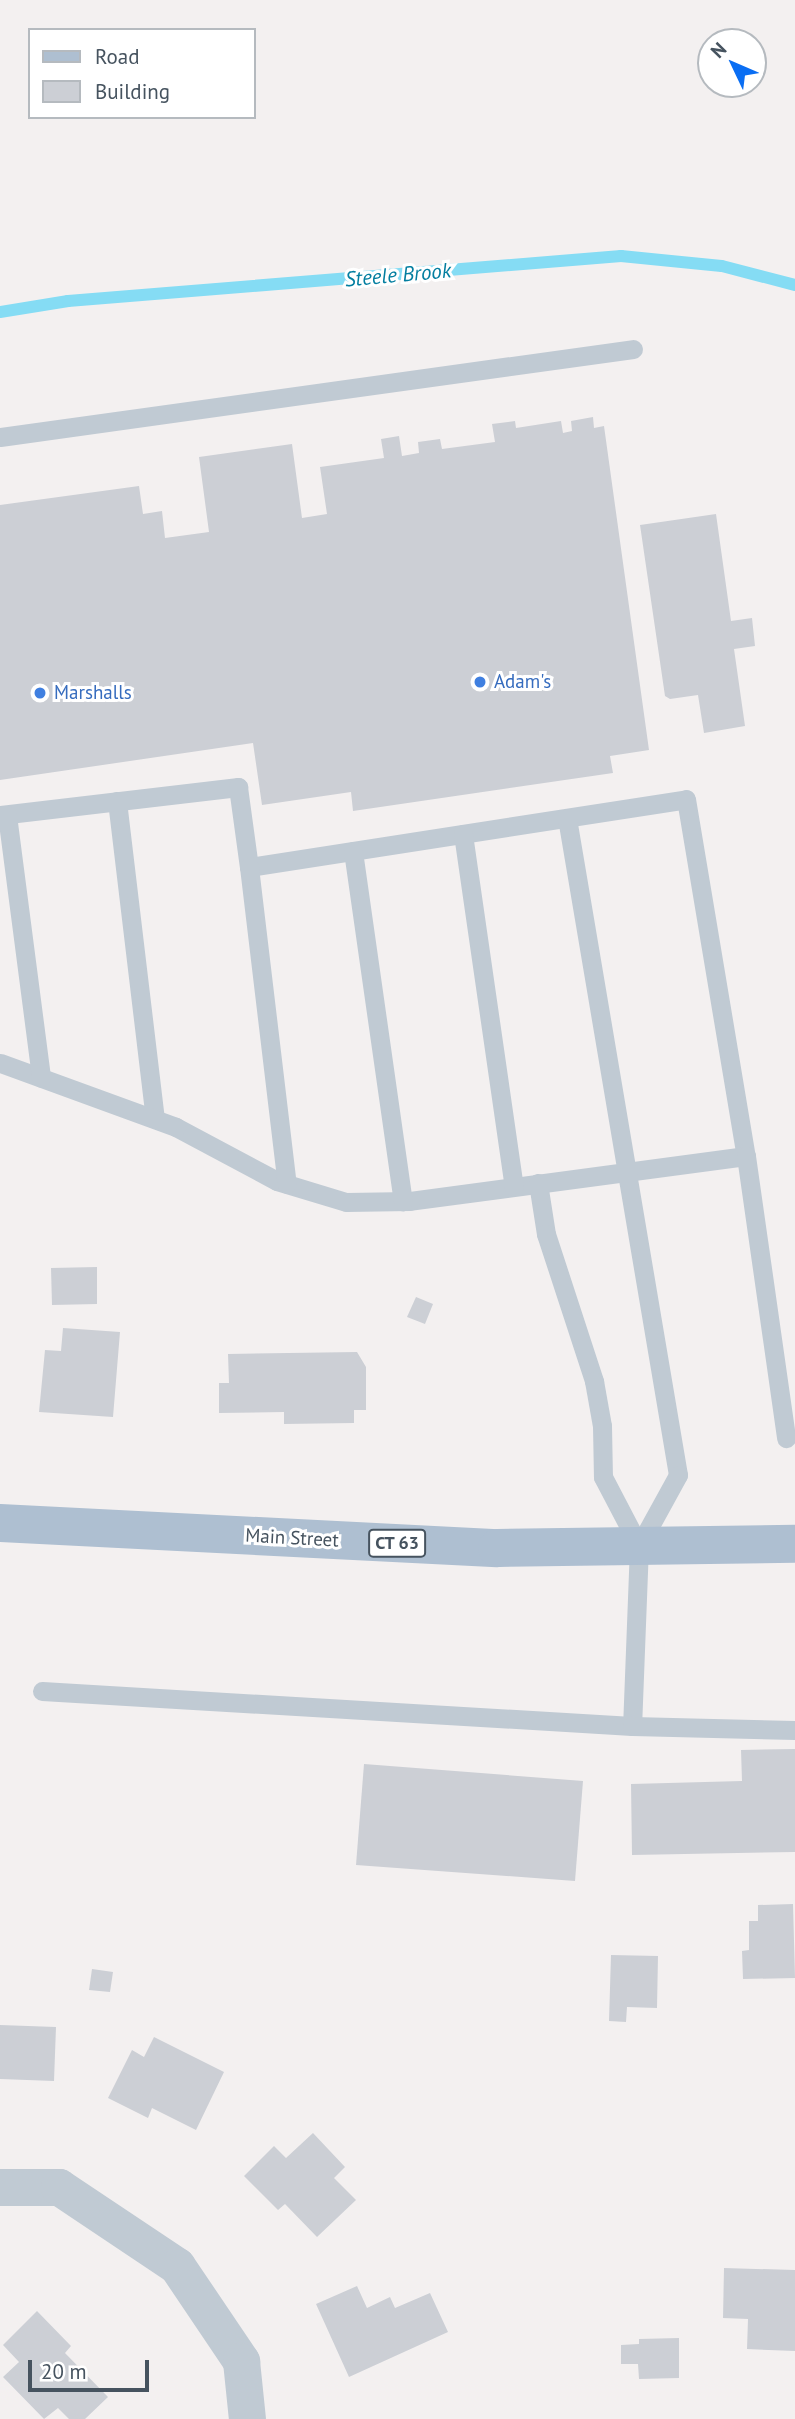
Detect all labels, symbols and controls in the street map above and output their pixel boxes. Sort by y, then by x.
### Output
legend [28,28,256,119]
north arrow [697,28,767,98]
text: N [705,37,731,63]
text: Road [95,43,139,70]
text: Building [95,78,170,105]
water label: Steele Brook [344,258,452,292]
place label: Adam's [494,671,551,693]
marker: Adam's [472,674,488,690]
place label: Marshalls [54,682,132,704]
marker: Marshalls [32,685,48,701]
street label: Main Street [245,1524,339,1552]
road number: CT 63 [367,1528,427,1558]
scale bar [32,2346,152,2390]
text: 20 m [41,2358,87,2385]

